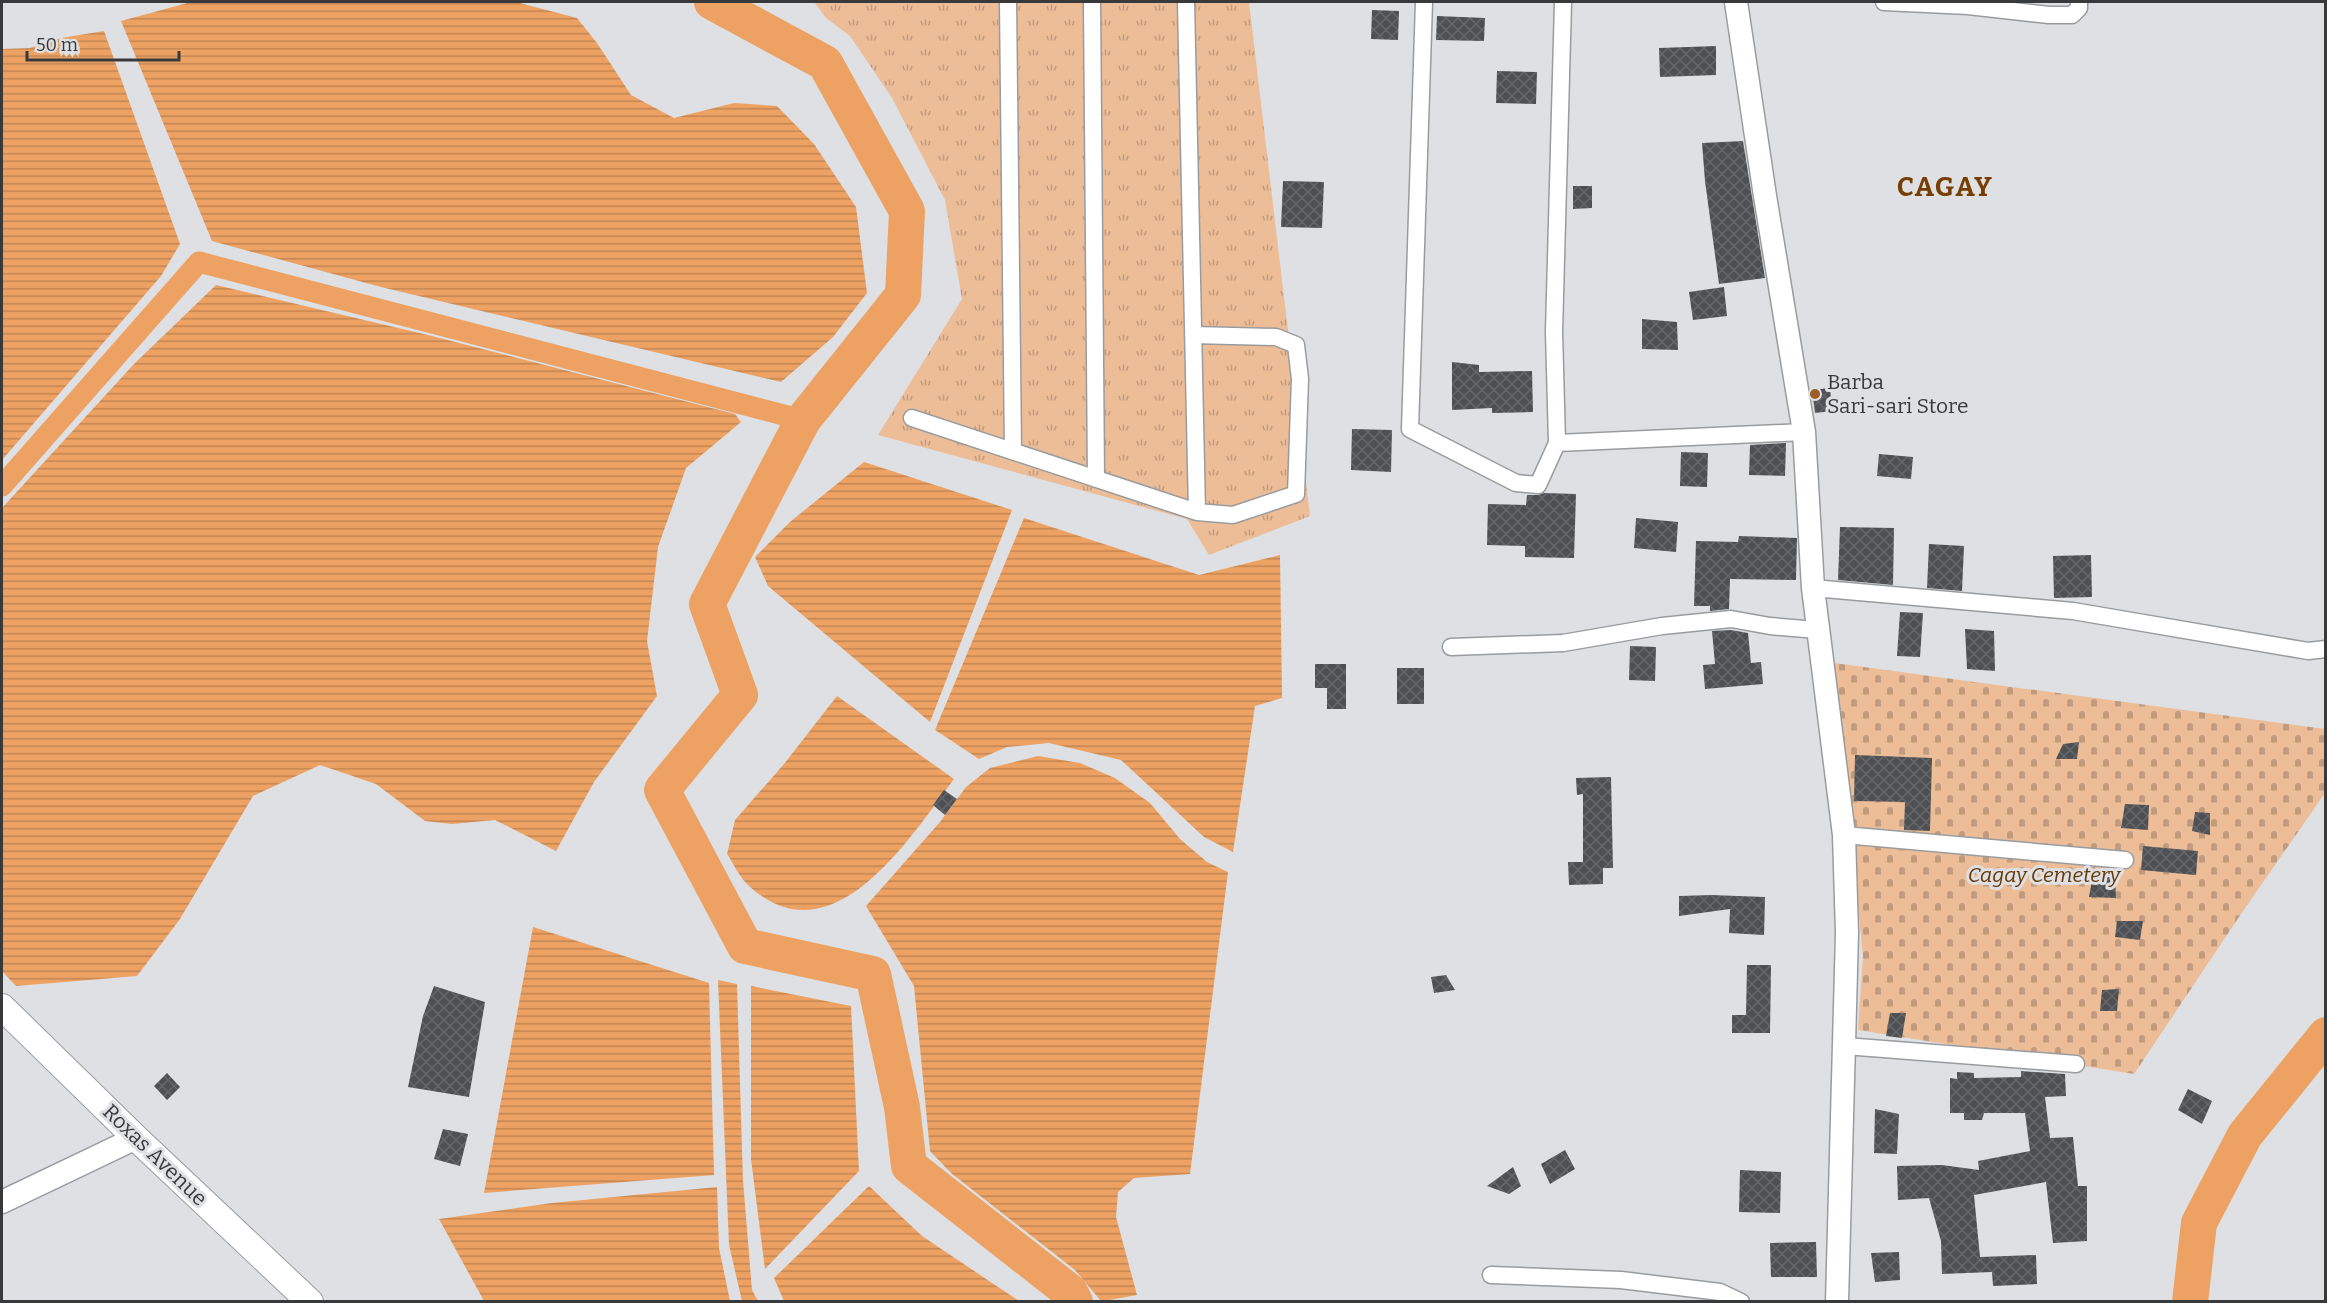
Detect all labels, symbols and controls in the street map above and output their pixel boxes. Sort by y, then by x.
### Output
scale bar [27,24,178,62]
text: 50 m [36,34,78,56]
district label: CAGAY [1897,171,1993,203]
place label: Barba Sari-sari Store [1827,369,1968,419]
marker: Barba Sari-sari Store [1808,387,1822,401]
park label: Cagay Cemetery [1968,862,2122,888]
street label: Roxas Avenue [97,1099,213,1211]

